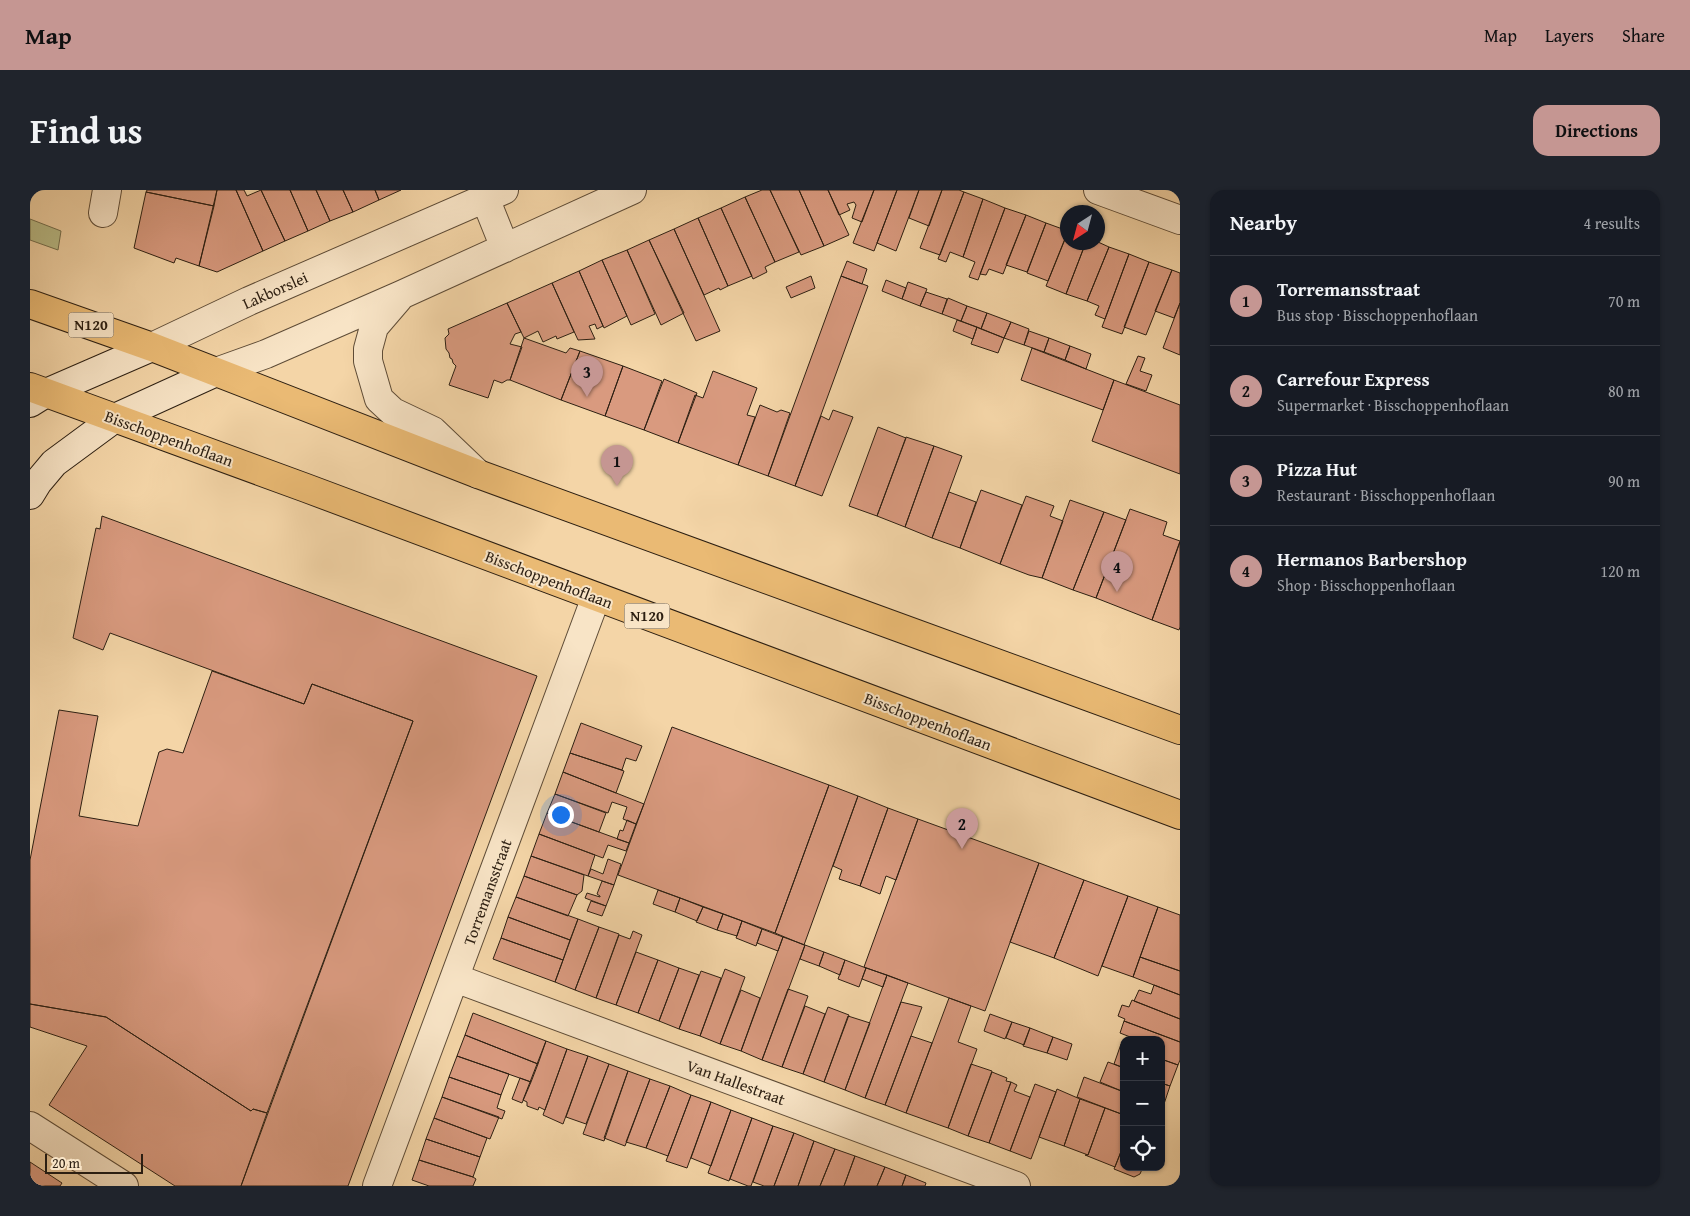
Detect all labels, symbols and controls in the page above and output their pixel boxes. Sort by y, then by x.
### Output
text: Map [25,18,72,53]
text: Map [1484,22,1517,49]
text: Layers [1545,22,1594,49]
text: Share [1622,22,1665,49]
text: Find us [30,105,143,156]
button: Directions [1533,105,1660,156]
north arrow [1060,205,1105,250]
text: Nearby [1230,207,1297,238]
text: 4 results [1583,211,1640,235]
street label: Lakborslei [238,265,312,315]
text: Torremansstraat [1277,275,1420,303]
text: 1 [1242,289,1250,313]
text: 70 m [1608,289,1640,313]
text: Bus stop · Bisschoppenhoflaan [1277,303,1478,327]
road number: N120 [68,312,114,338]
pin: 3 [571,356,603,397]
text: Carrefour Express [1277,365,1430,393]
text: 2 [1242,379,1250,403]
text: 80 m [1608,379,1640,403]
text: Supermarket · Bisschoppenhoflaan [1277,393,1509,417]
street label: Bisschoppenhoflaan [102,404,237,472]
pin: 1 [601,445,633,486]
text: Pizza Hut [1277,455,1357,483]
text: 3 [1242,469,1250,493]
text: 90 m [1608,469,1640,493]
text: Restaurant · Bisschoppenhoflaan [1277,483,1495,507]
street label: Bisschoppenhoflaan [482,544,616,614]
text: Hermanos Barbershop [1277,545,1467,573]
pin: 4 [1101,551,1133,592]
text: 4 [1242,559,1250,583]
text: 120 m [1600,559,1640,583]
text: Shop · Bisschoppenhoflaan [1277,573,1455,597]
road number: N120 [624,604,670,628]
street label: Bisschoppenhoflaan [861,686,995,756]
your location [548,802,574,828]
pin: 2 [946,808,978,849]
street label: Torremansstraat [457,835,518,949]
map controls [1120,1036,1165,1171]
button: + [1120,1036,1165,1081]
street label: Van Hallestraat [683,1053,789,1111]
button: − [1120,1081,1165,1126]
button: locate [1120,1126,1165,1171]
scale bar [45,1151,142,1174]
text: 20 m [52,1153,80,1173]

